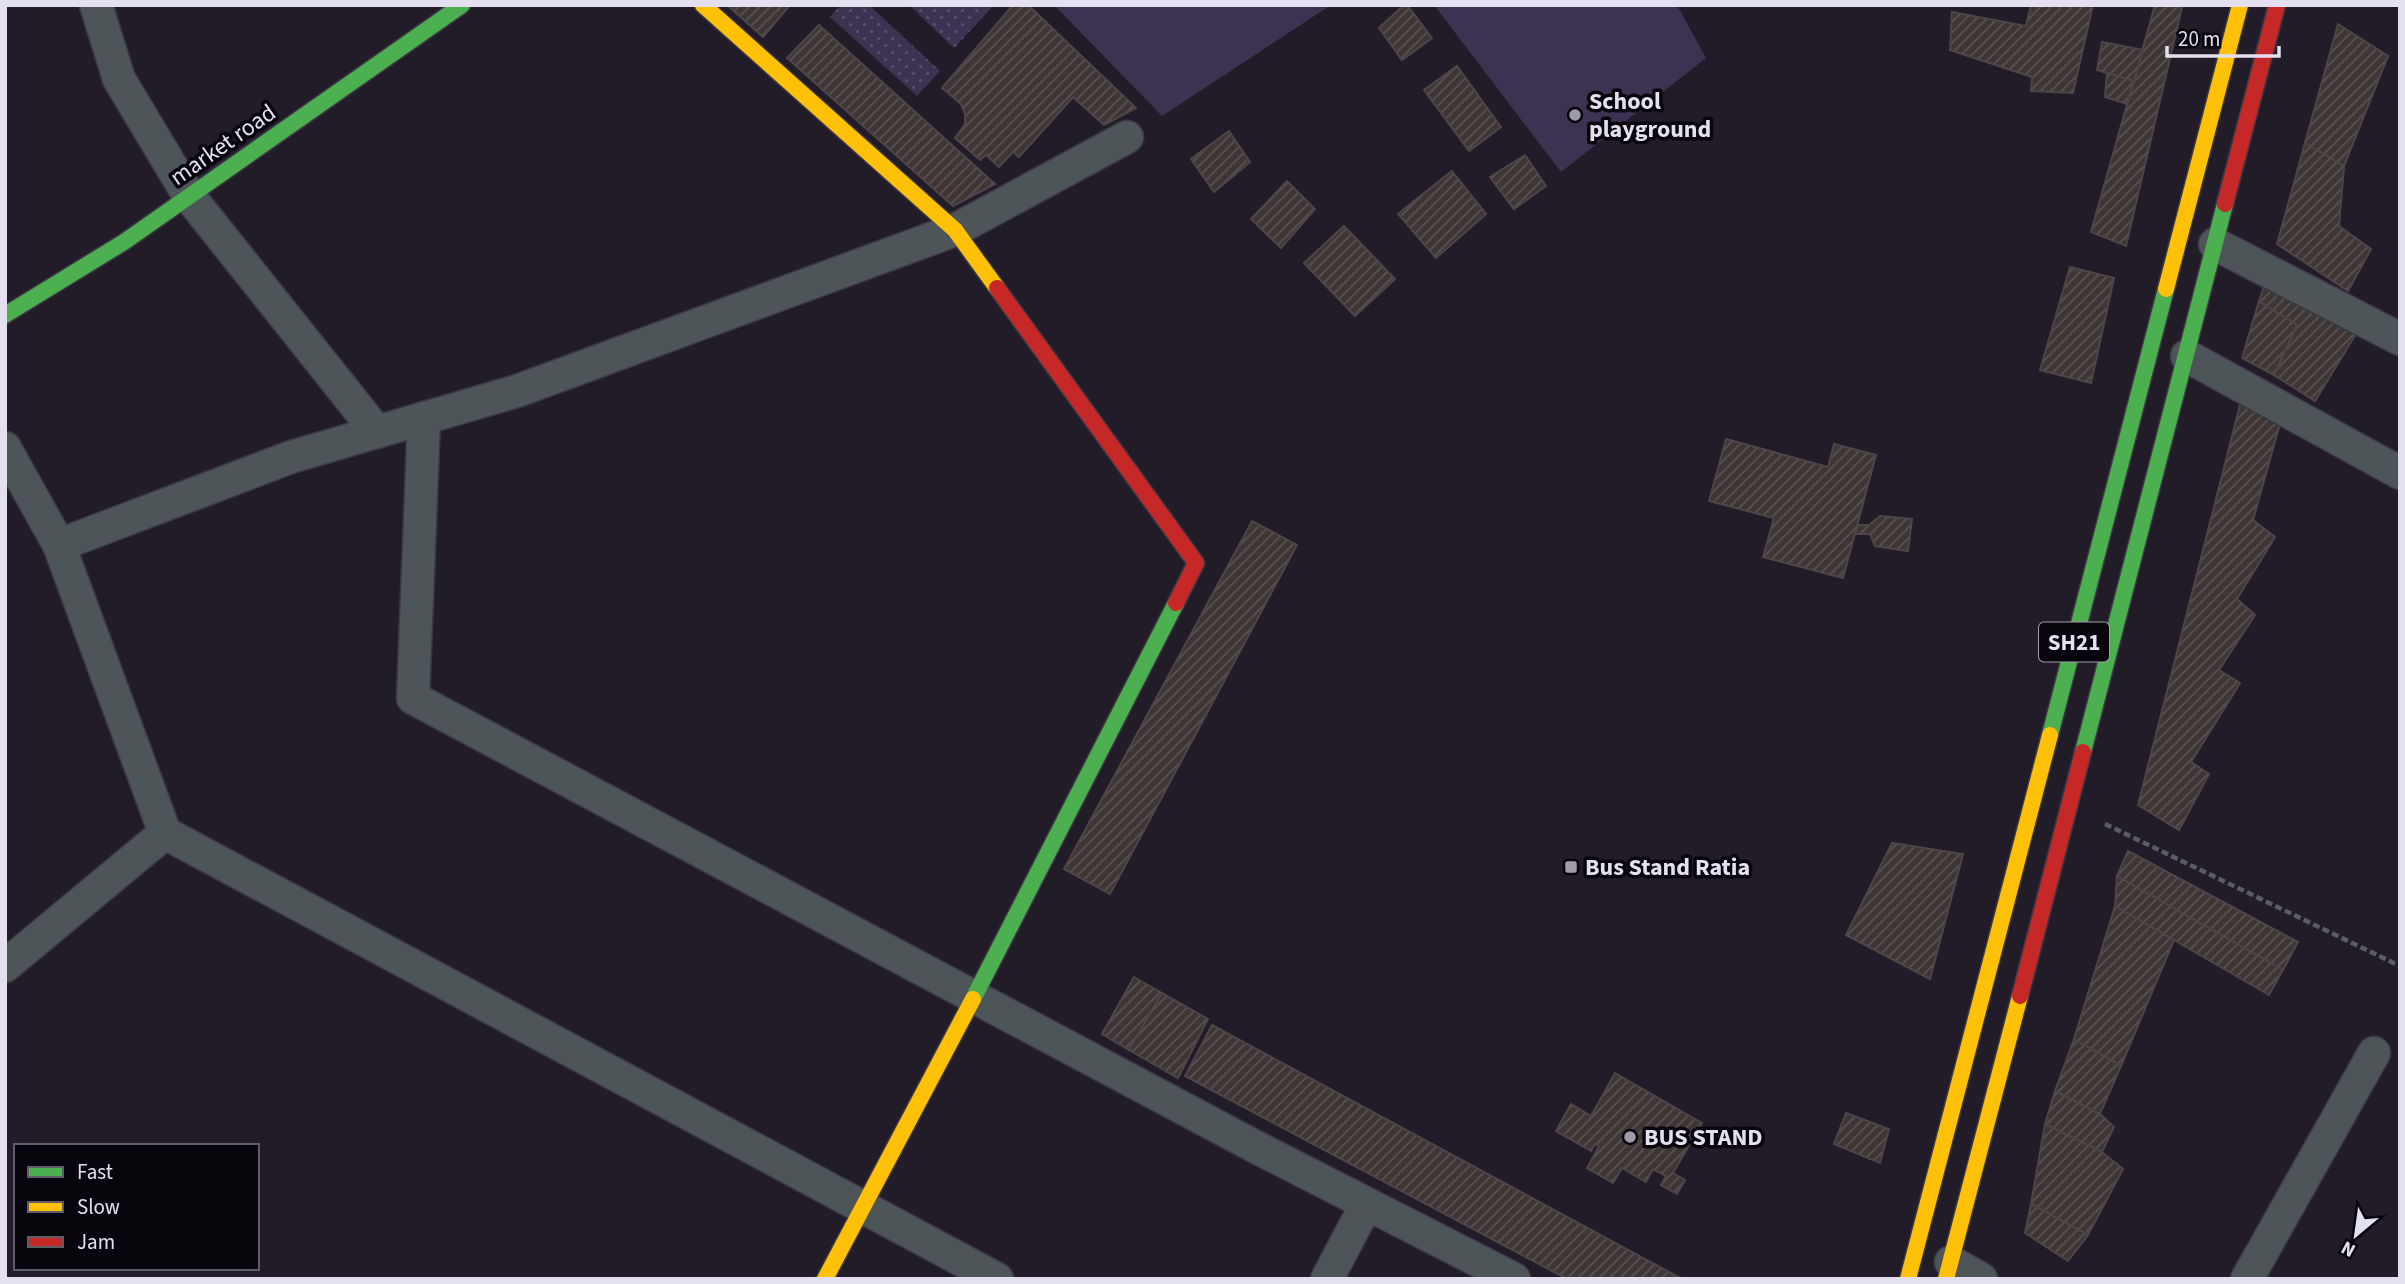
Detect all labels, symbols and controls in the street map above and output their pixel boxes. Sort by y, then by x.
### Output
scale bar [2167,14,2279,58]
text: 20 m [2178,24,2220,54]
place label: School playground [1589,84,1711,147]
street label: market road [163,96,283,194]
marker: School playground [1567,107,1583,123]
road number: SH21 [2039,622,2109,662]
place label: Bus Stand Ratia [1585,850,1750,885]
marker: Bus Stand Ratia [1563,859,1579,875]
place label: BUS STAND [1644,1120,1763,1155]
marker: BUS STAND [1622,1129,1638,1145]
legend [14,1144,259,1270]
text: Fast [77,1157,113,1187]
text: Slow [77,1192,120,1222]
north arrow [2321,1200,2391,1270]
text: Jam [77,1227,115,1257]
text: N [2336,1234,2361,1263]

